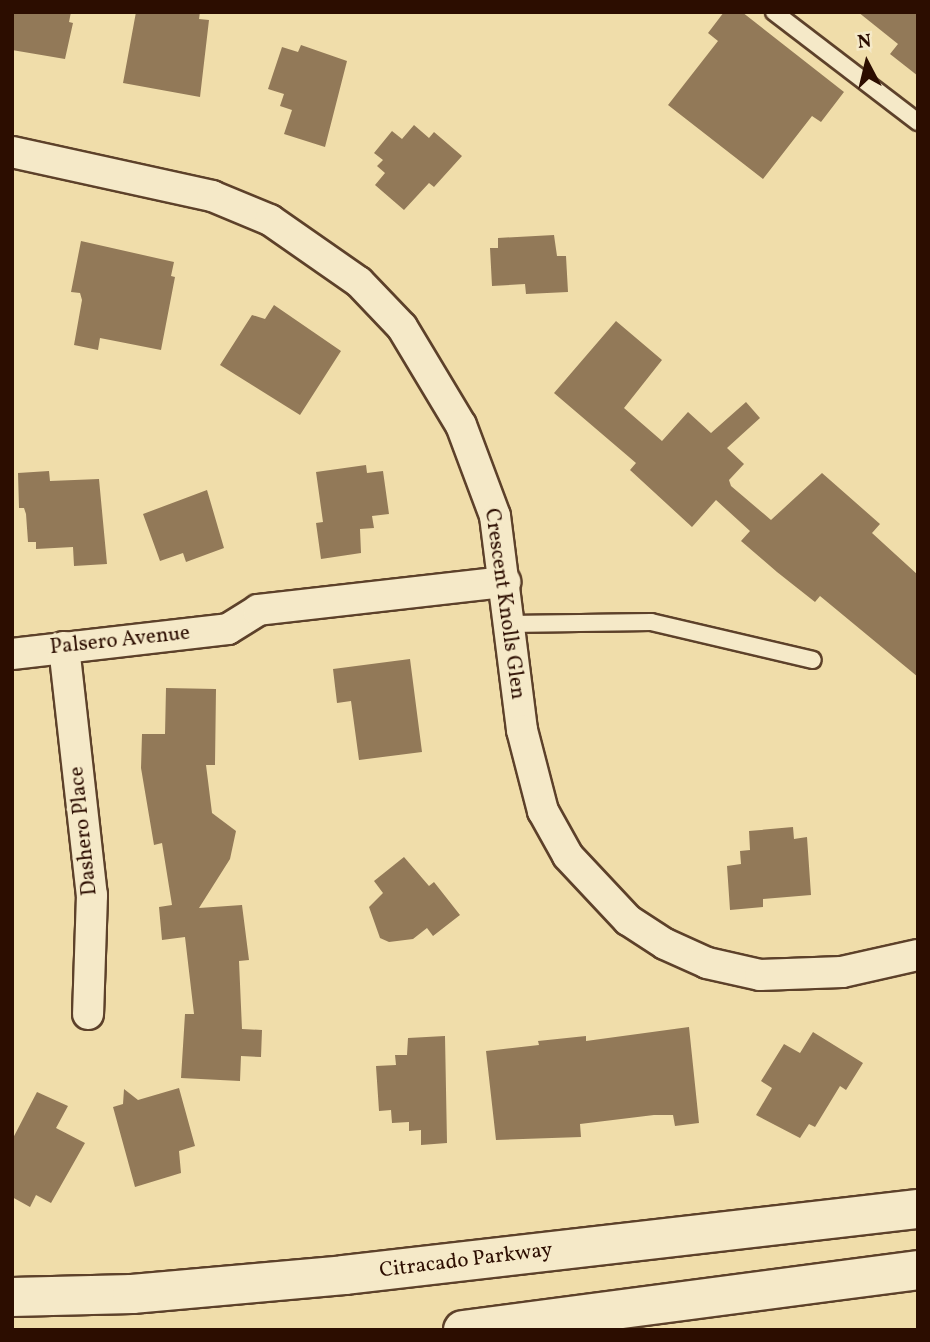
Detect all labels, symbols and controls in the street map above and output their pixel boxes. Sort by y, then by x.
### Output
north arrow [832,28,902,98]
text: N [856,28,873,56]
street label: Crescent Knolls Glen [478,507,530,701]
street label: Palsero Avenue [49,621,191,661]
street label: Dashero Place [65,765,103,897]
street label: Citracado Parkway [378,1238,554,1284]

